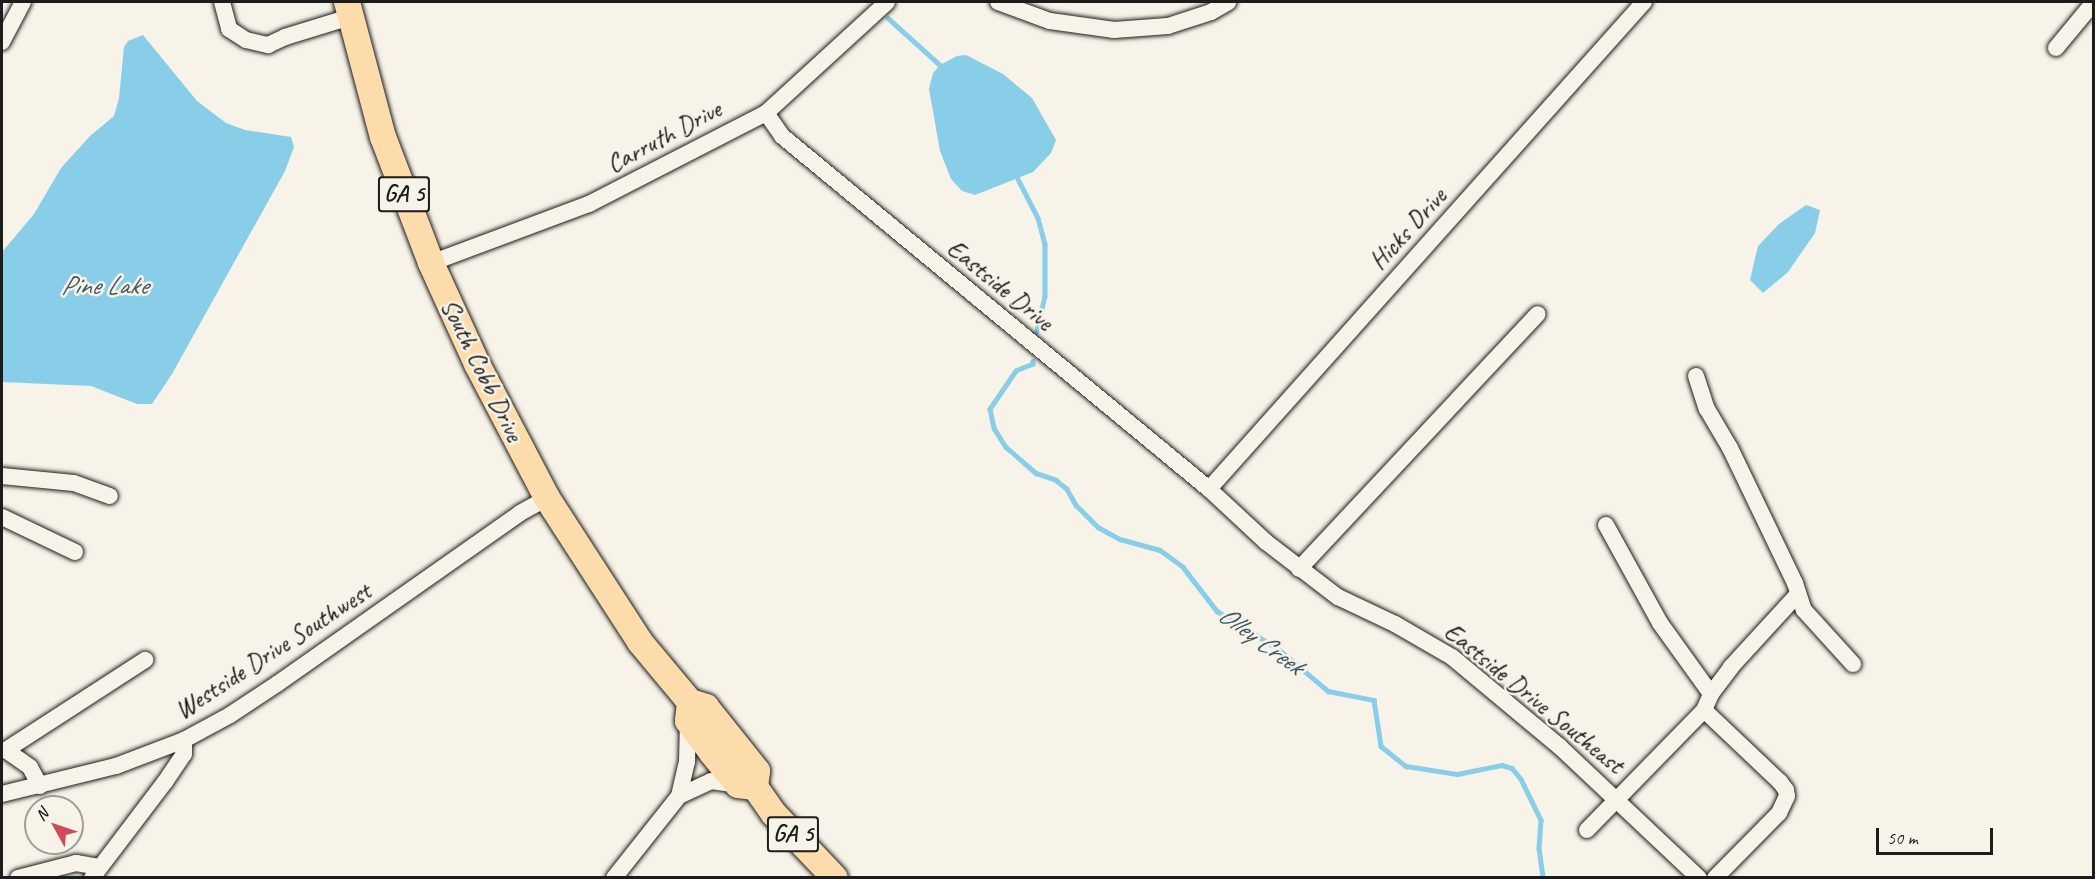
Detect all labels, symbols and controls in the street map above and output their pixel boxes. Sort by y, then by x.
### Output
street label: Carruth Drive [601,94,727,180]
road number: GA 5 [377,173,431,215]
street label: Hicks Drive [1363,181,1453,277]
street label: Eastside Drive [940,233,1060,337]
water label: Pine Lake [60,270,148,302]
street label: South Cobb Drive [434,294,530,446]
street label: Westside Drive Southwest [169,576,377,726]
water label: Olley Creek [1212,598,1310,682]
street label: Eastside Drive Southeast [1437,616,1631,780]
north arrow [24,795,84,855]
text: N [31,804,53,825]
road number: GA 5 [766,813,820,855]
scale bar [1879,816,1996,854]
text: 50 m [1887,827,1918,849]

